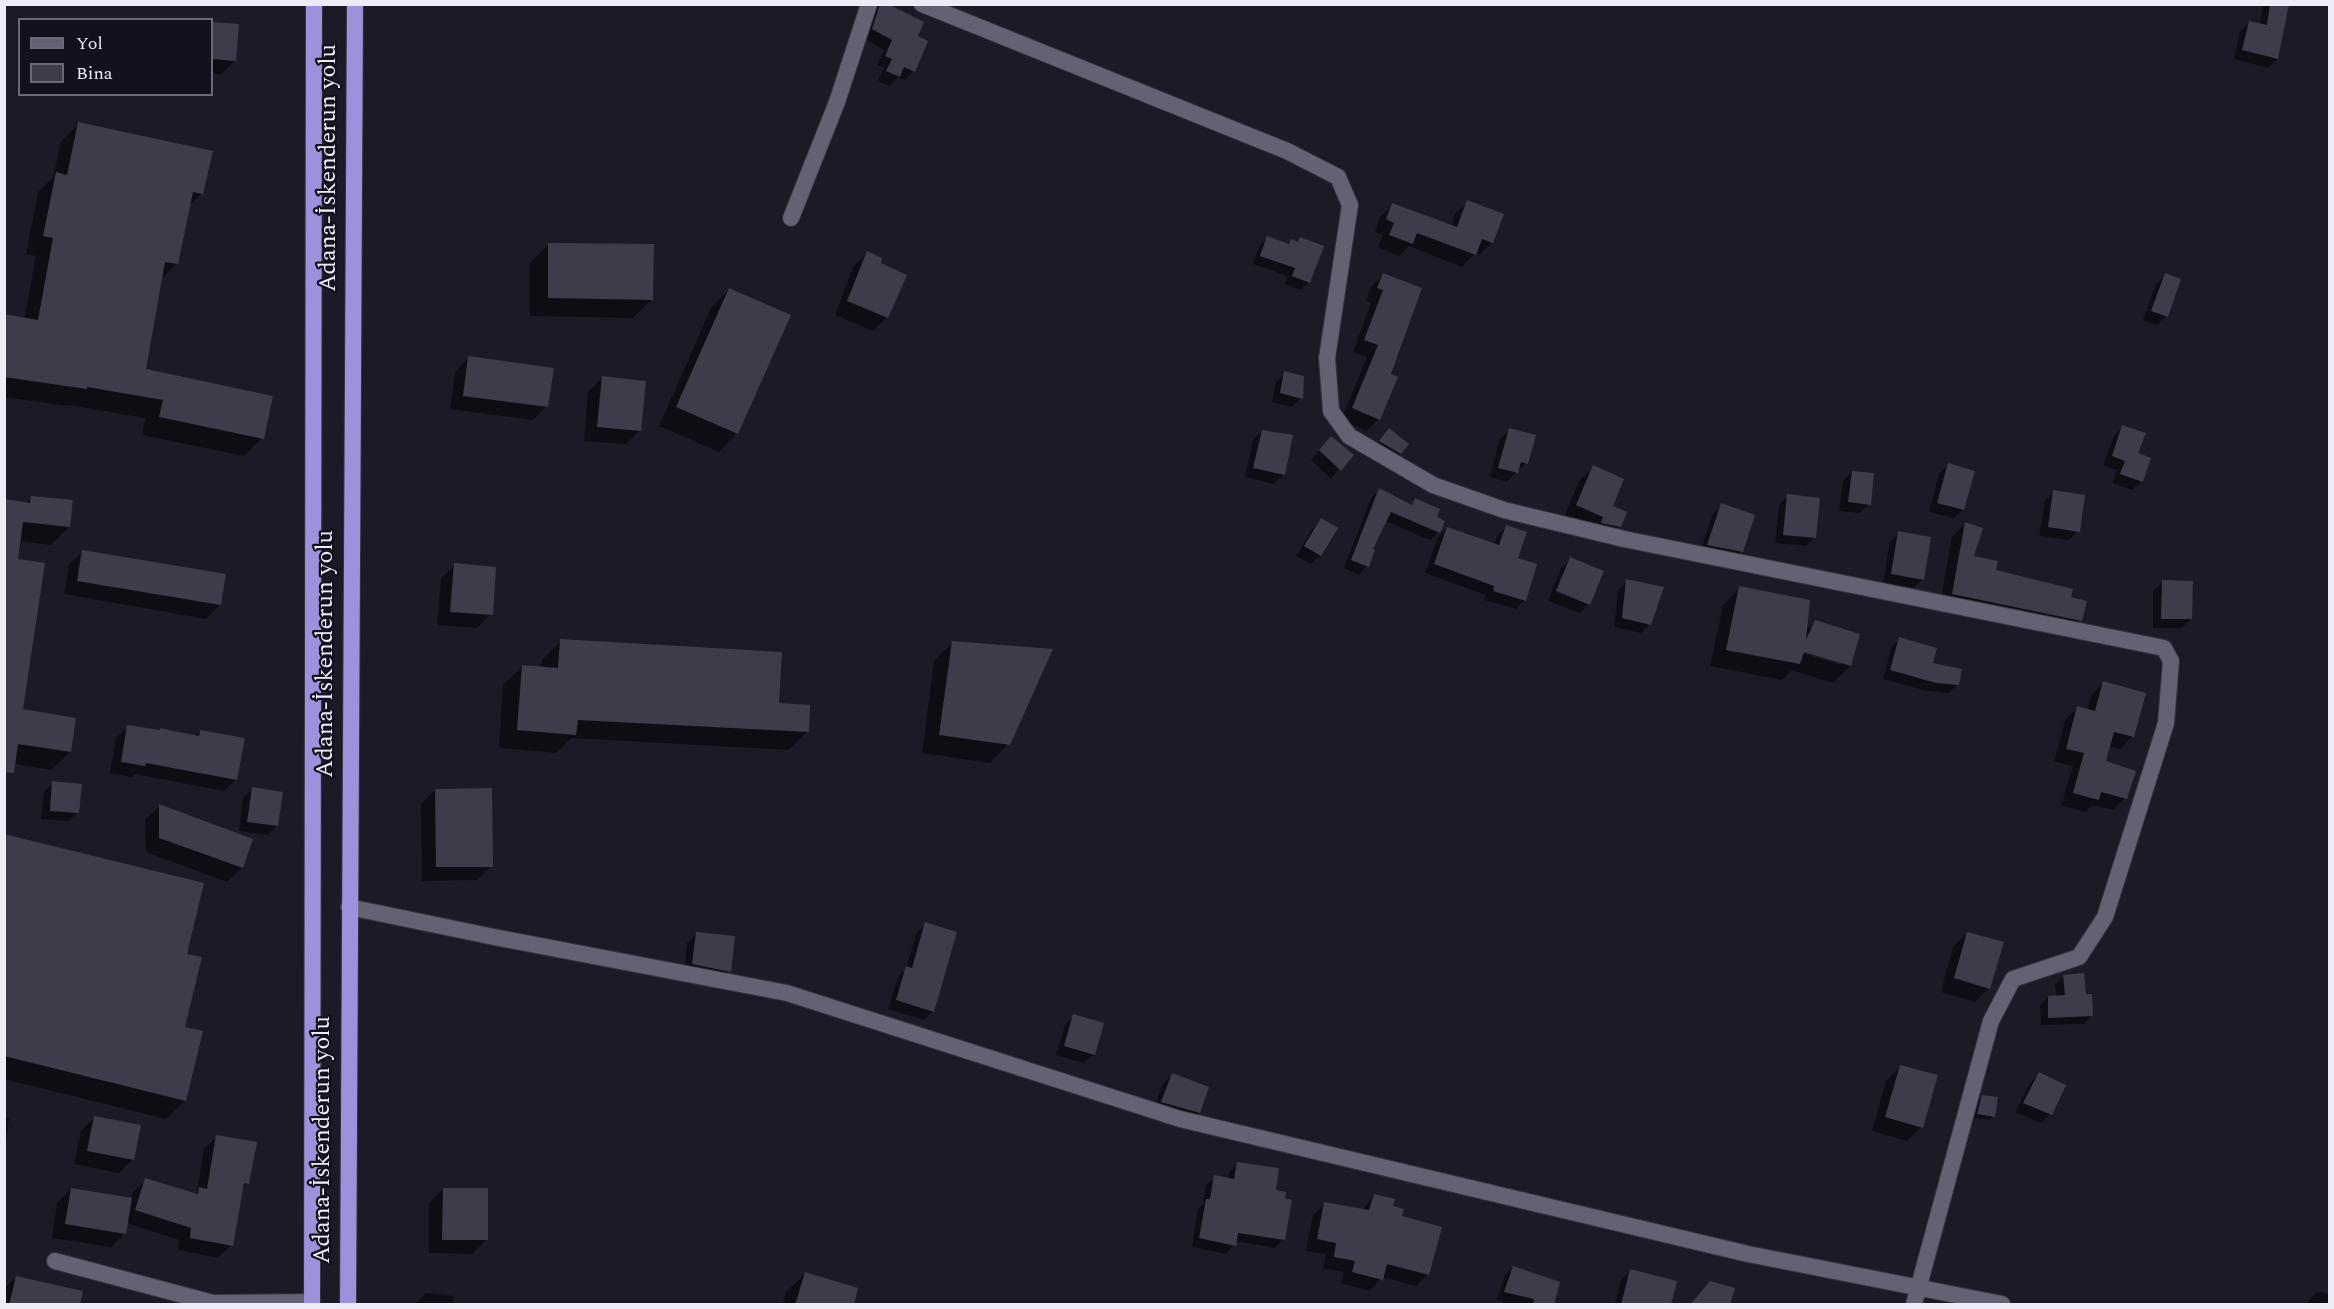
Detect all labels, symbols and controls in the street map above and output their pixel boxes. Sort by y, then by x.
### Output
legend [18,18,213,96]
text: Yol [76,30,103,57]
street label: Adana-İskenderun yolu [316,44,344,292]
text: Bina [76,60,113,87]
street label: Adana-İskenderun yolu [313,530,341,778]
street label: Adana-İskenderun yolu [310,1016,338,1264]

